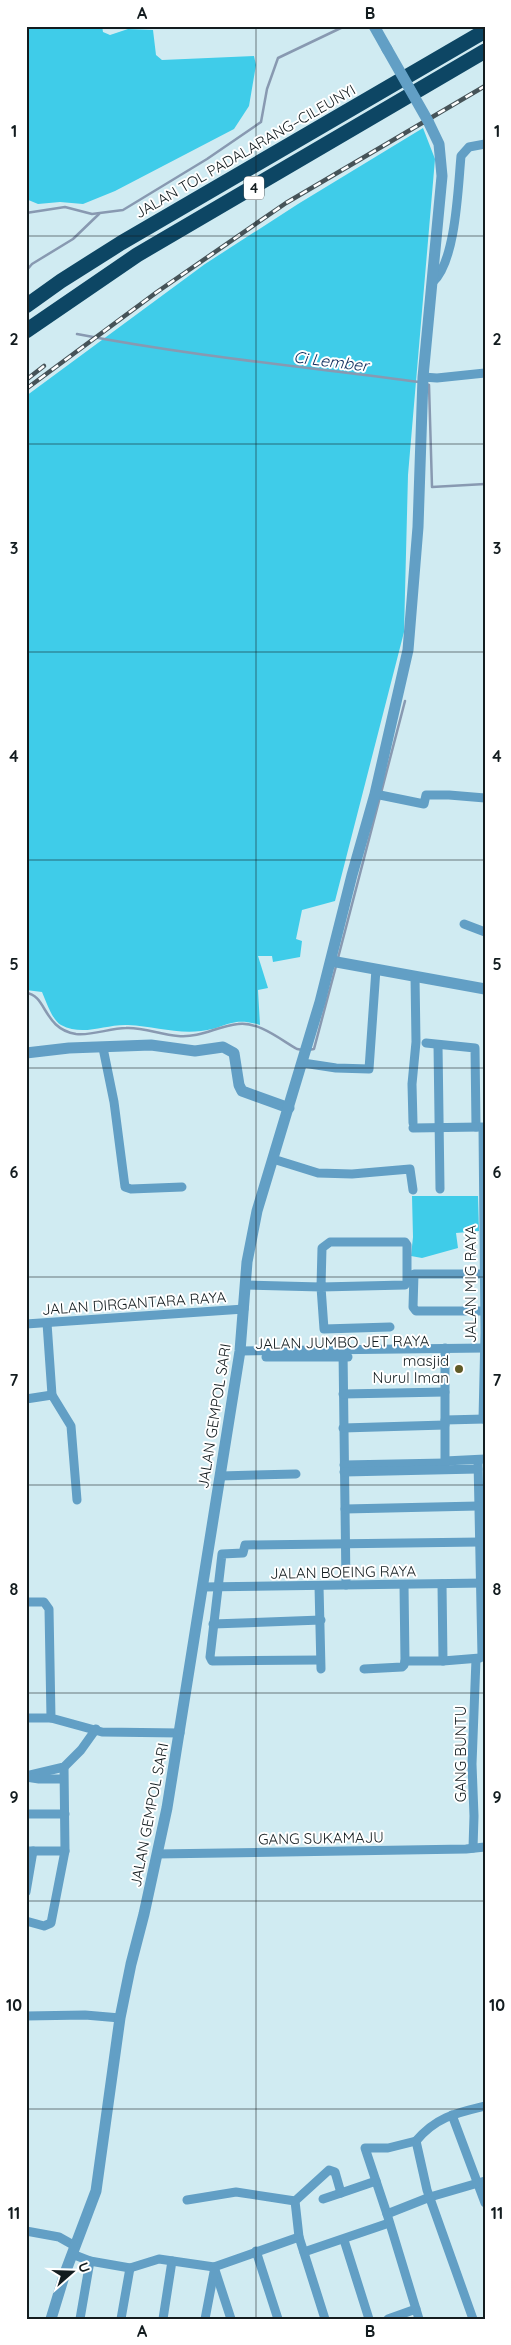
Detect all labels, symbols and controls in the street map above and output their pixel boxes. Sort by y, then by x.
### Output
text: A [137,3,148,23]
text: B [365,3,375,23]
street label: JALAN TOL PADALARANG–CILEUNYI [131,80,359,222]
text: 1 [11,121,17,141]
text: 1 [494,121,500,141]
road number: 4 [244,177,264,200]
text: 2 [9,329,19,349]
text: 2 [492,329,502,349]
water label: Ci Lember [292,346,371,376]
text: 3 [10,538,18,558]
text: 3 [493,538,501,558]
text: 4 [9,746,19,766]
text: 4 [492,746,502,766]
text: 5 [9,954,19,974]
text: 5 [492,954,502,974]
text: 6 [10,1162,19,1182]
text: 6 [493,1162,502,1182]
street label: JALAN MIG RAYA [461,1225,480,1343]
street label: JALAN DIRGANTARA RAYA [41,1287,227,1319]
street label: JALAN JUMBO JET RAYA [255,1331,430,1353]
street label: JALAN GEMPOL SARI [193,1342,235,1490]
place label: masjid Nurul Iman [372,1351,449,1387]
marker: masjid Nurul Iman [453,1363,465,1375]
text: 7 [10,1370,19,1390]
text: 7 [493,1370,502,1390]
street label: JALAN BOEING RAYA [270,1561,417,1583]
text: 8 [10,1579,19,1599]
text: 8 [493,1579,502,1599]
street label: GANG BUNTU [451,1706,470,1802]
street label: JALAN GEMPOL SARI [126,1741,172,1889]
text: 9 [9,1787,19,1807]
text: 9 [492,1787,502,1807]
street label: GANG SUKAMAJU [258,1827,384,1849]
text: 10 [6,1995,22,2015]
text: 10 [489,1995,505,2015]
text: 11 [8,2203,20,2223]
text: 11 [491,2203,503,2223]
north arrow [48,2248,98,2298]
text: U [74,2260,94,2275]
text: A [137,2321,148,2341]
text: B [365,2321,375,2341]

